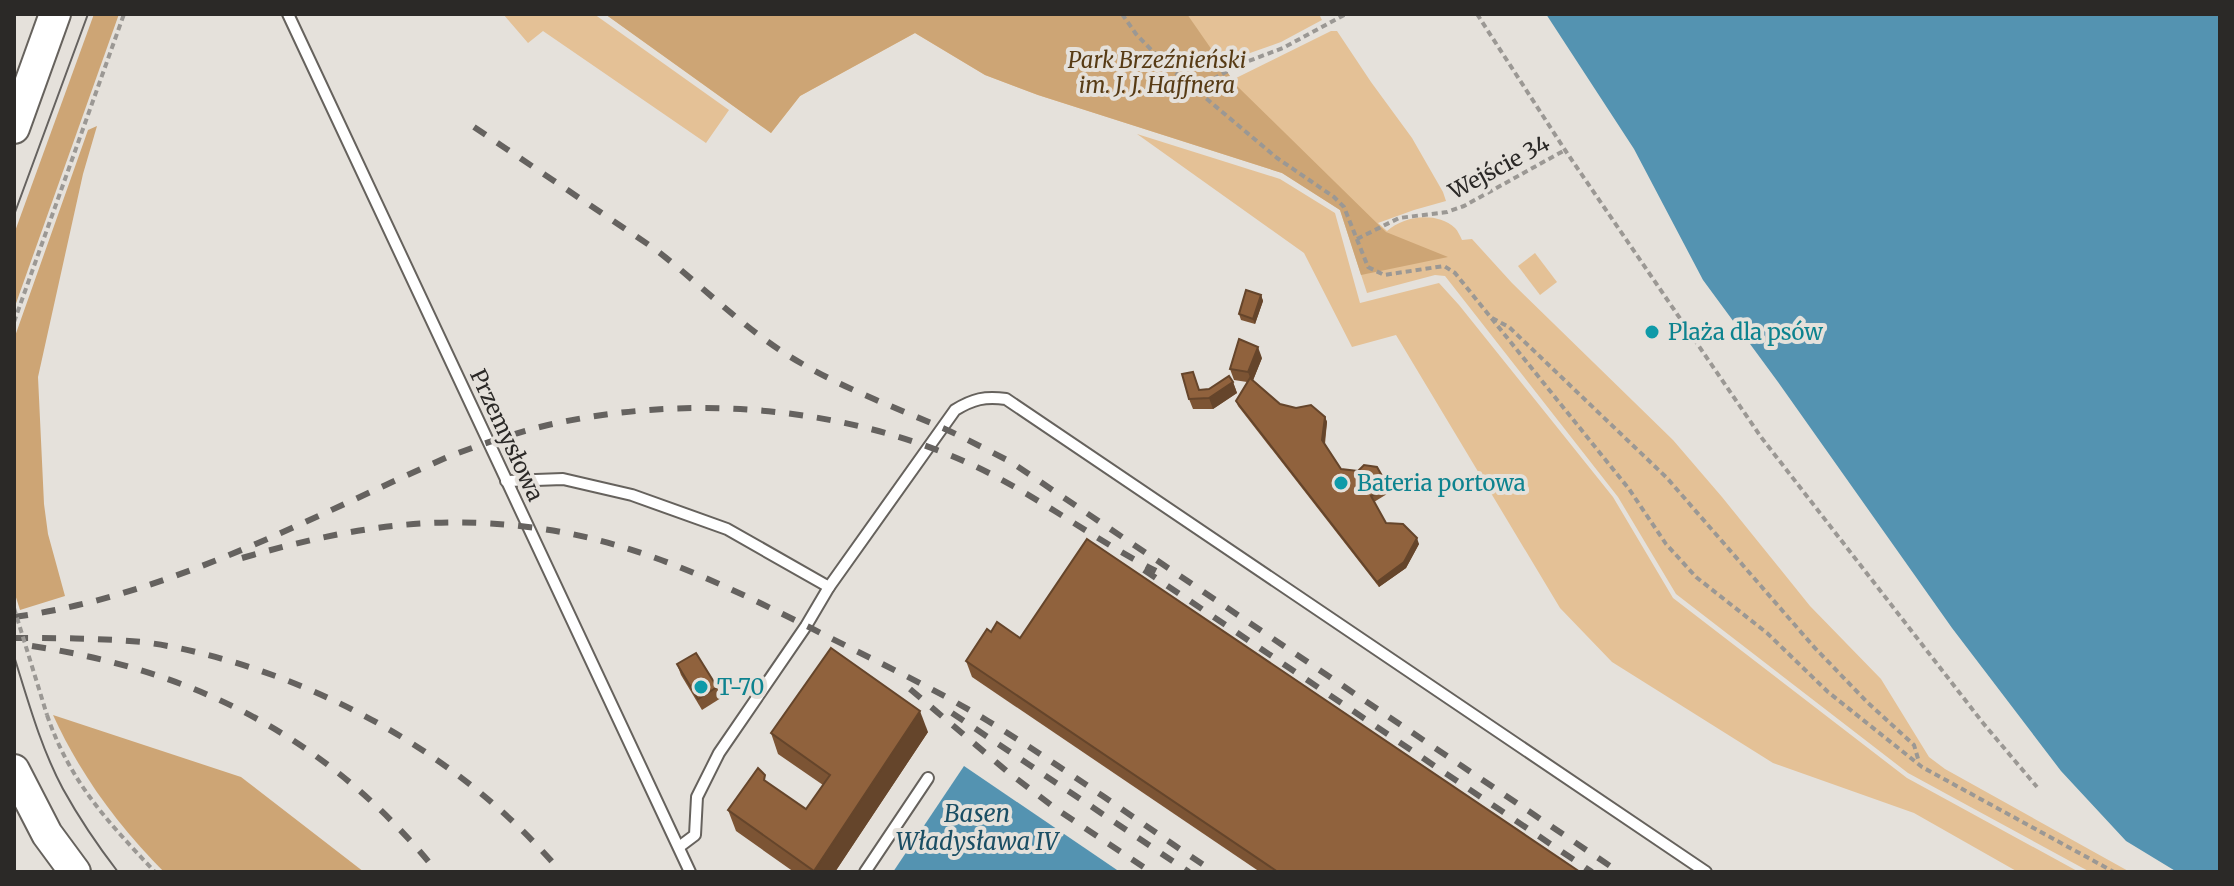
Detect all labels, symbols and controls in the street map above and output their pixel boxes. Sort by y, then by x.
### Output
park label: Park Brzeźnieński im. J. J. Haffnera [1068,46,1246,99]
street label: Wejście 34 [1443,129,1555,206]
place label: Plaża dla psów [1668,318,1823,346]
marker: Plaża dla psów [1643,323,1661,341]
street label: Przemysłowa [464,364,550,506]
place label: Bateria portowa [1357,469,1526,497]
marker: Bateria portowa [1332,474,1350,492]
place label: T-70 [717,673,764,701]
marker: T-70 [692,678,710,696]
water label: Basen Władysława IV [896,798,1061,857]

